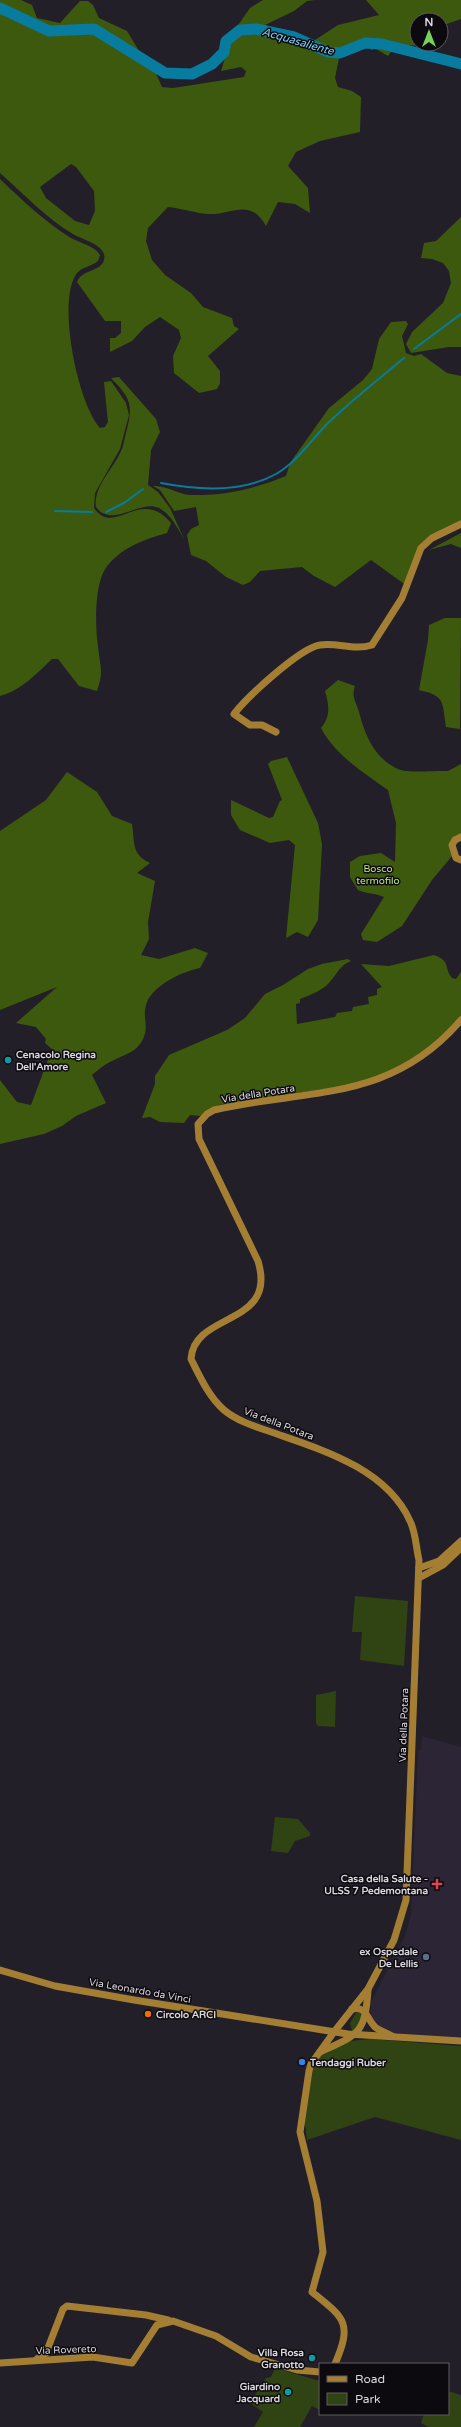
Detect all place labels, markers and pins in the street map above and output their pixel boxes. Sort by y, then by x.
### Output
place label: Cenacolo Regina Dell'Amore [16,1049,96,1073]
marker: Cenacolo Regina Dell'Amore [3,1055,13,1065]
place label: Casa della Salute - ULSS 7 Pedemontana [324,1873,428,1897]
marker: Casa della Salute - ULSS 7 Pedemontana [431,1878,443,1890]
place label: ex Ospedale De Lellis [359,1946,418,1970]
marker: ex Ospedale De Lellis [421,1952,431,1962]
marker: Circolo ARCI [143,2009,153,2019]
place label: Circolo ARCI [156,2009,216,2021]
marker: Tendaggi Ruber [297,2057,307,2067]
place label: Tendaggi Ruber [309,2057,386,2069]
place label: Villa Rosa Granotto [258,2347,304,2371]
marker: Villa Rosa Granotto [307,2353,317,2363]
place label: Giardino Jacquard [235,2381,280,2405]
marker: Giardino Jacquard [283,2387,293,2397]

